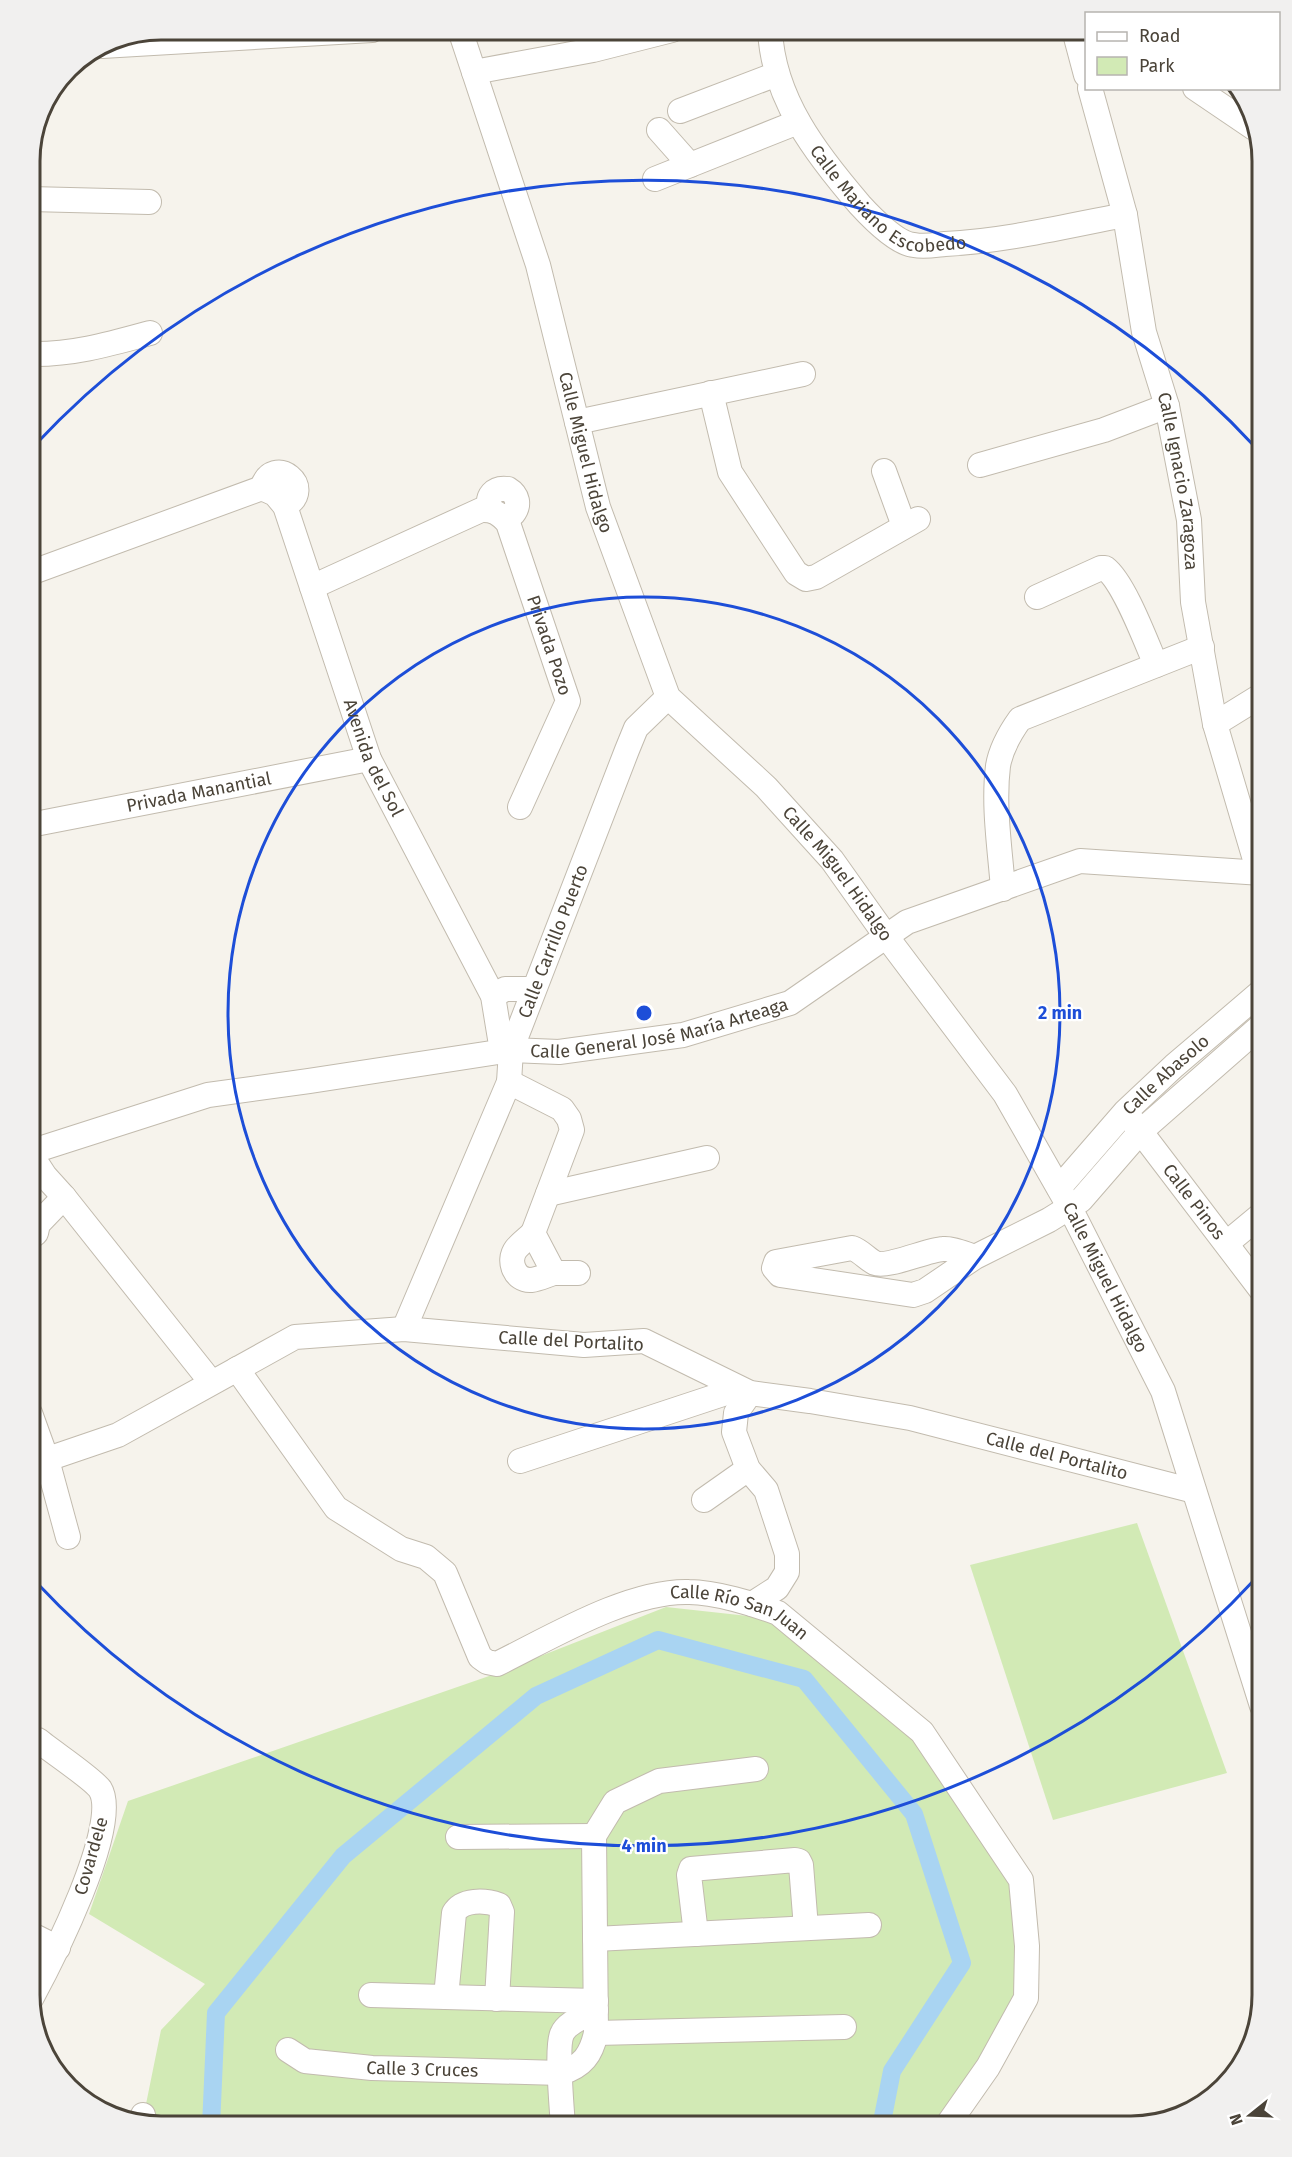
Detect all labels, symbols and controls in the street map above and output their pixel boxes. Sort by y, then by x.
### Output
legend [1085,12,1280,90]
text: Road [1139,25,1181,47]
text: Park [1139,55,1175,77]
street label: Calle Mariano Escobedo [805,141,967,257]
street label: Calle Miguel Hidalgo [554,370,618,536]
street label: Calle Ignacio Zaragoza [1152,389,1202,571]
street label: Privada Pozo [522,592,576,698]
street label: Avenida del Sol [339,696,408,820]
street label: Privada Manantial [125,767,273,817]
street label: Calle Miguel Hidalgo [778,802,897,945]
street label: Calle Carrillo Puerto [513,861,593,1021]
street label: Calle General José María Arteaga [530,993,791,1063]
text: 2 min [1038,1002,1082,1024]
centre of rings [634,1003,654,1023]
street label: Calle Abasolo [1118,1030,1214,1120]
street label: Calle Pinos [1158,1159,1230,1244]
street label: Calle Miguel Hidalgo [1058,1198,1153,1356]
street label: Calle del Portalito [498,1326,644,1356]
street label: Calle del Portalito [983,1427,1130,1485]
street label: Calle Río San Juan [669,1581,813,1645]
street label: Covardele [69,1814,113,1898]
text: 4 min [621,1835,667,1857]
street label: Calle 3 Cruces [365,2056,479,2082]
north arrow [1220,2085,1280,2145]
text: N [1226,2112,1247,2127]

